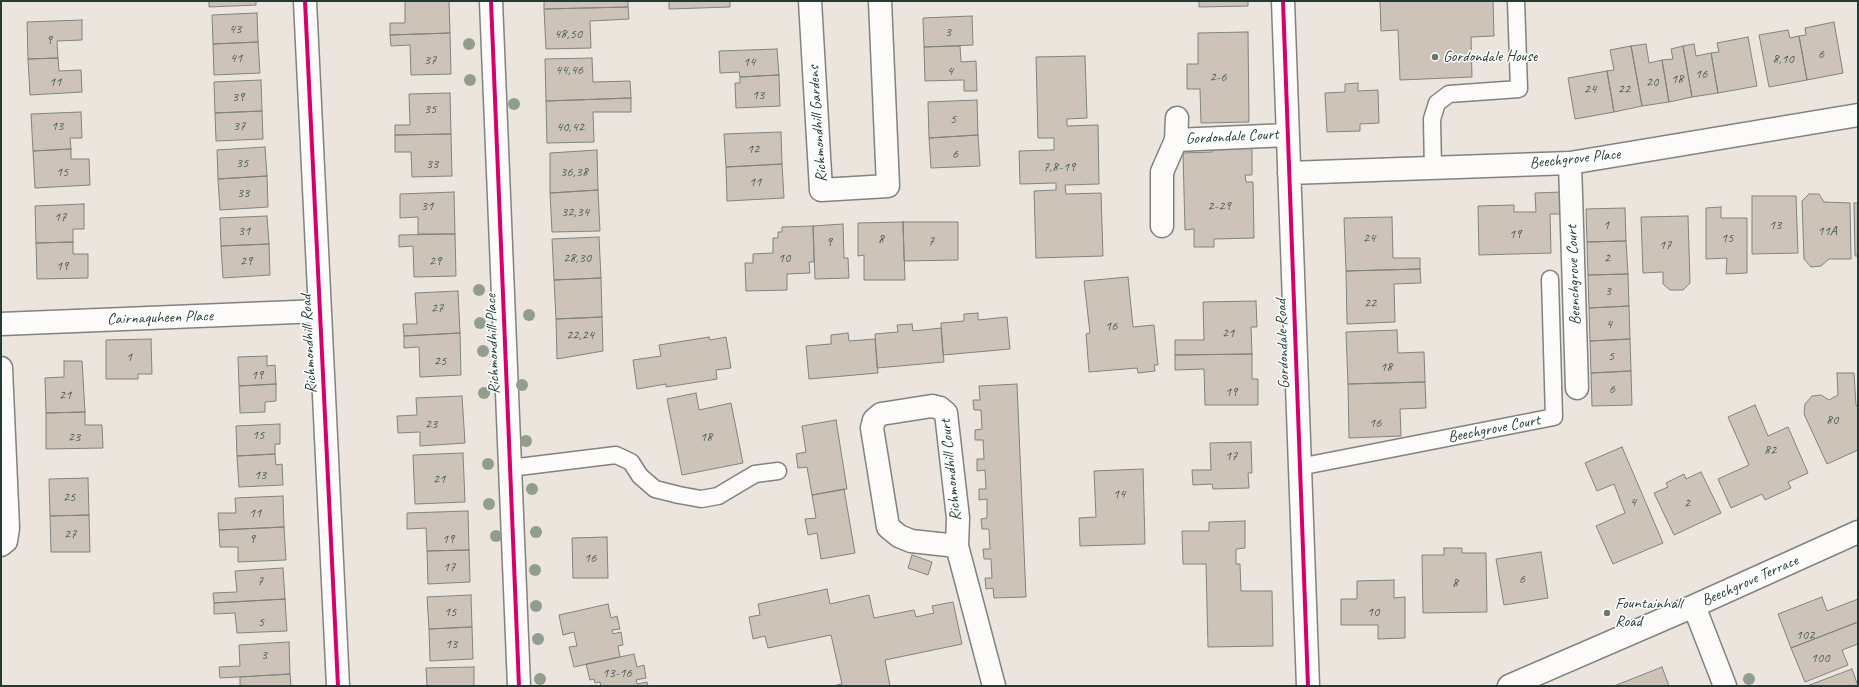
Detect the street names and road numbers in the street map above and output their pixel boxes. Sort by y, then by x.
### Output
street label: Richmondhill Gardens [804,65,832,183]
street label: Gordondale Court [1185,125,1279,149]
street label: Beechgrove Place [1529,145,1621,173]
street label: Beenchgrove Court [1563,224,1585,326]
street label: Richmondhill Road [297,294,321,394]
street label: Richmondhill Place [482,294,504,394]
street label: Gordondale Road [1272,299,1294,389]
street label: Cairnaquheen Place [107,307,213,329]
street label: Beechgrove Court [1446,411,1542,447]
street label: Richmondhill Court [936,418,966,522]
street label: Beechgrove Terrace [1699,551,1801,611]

